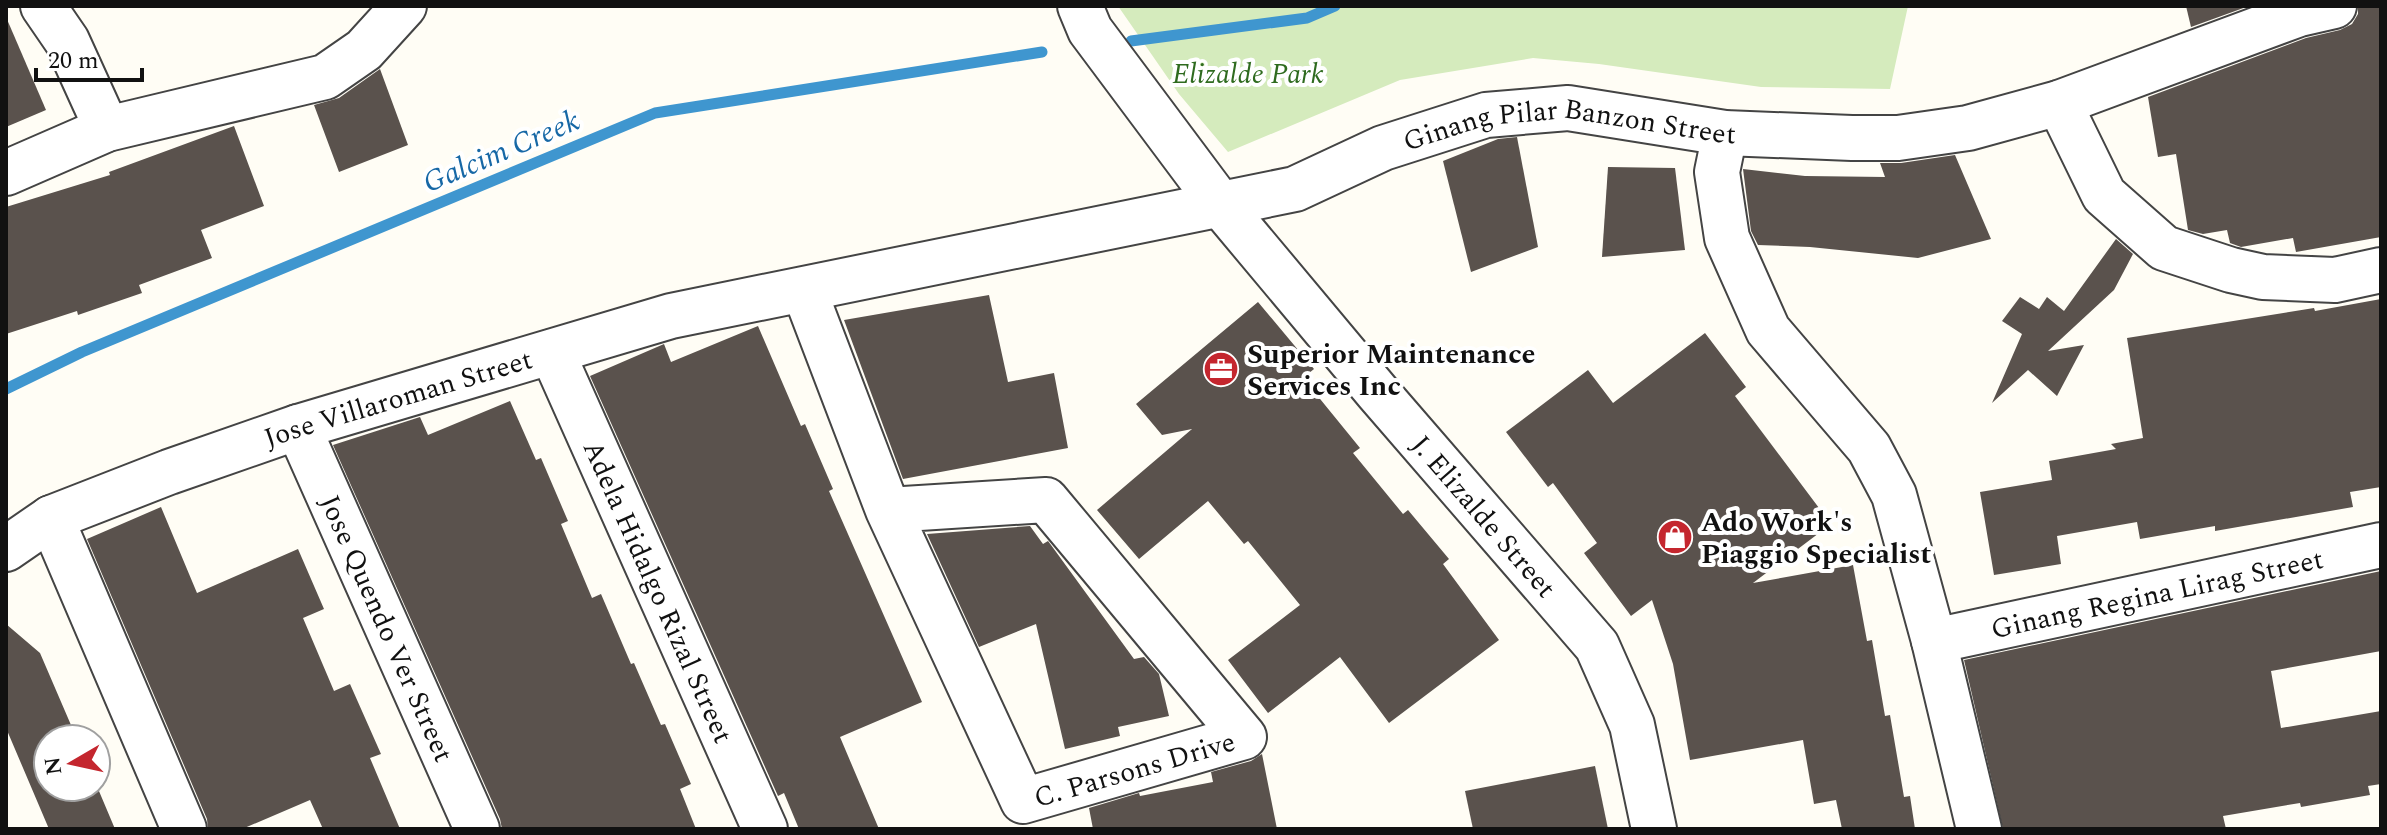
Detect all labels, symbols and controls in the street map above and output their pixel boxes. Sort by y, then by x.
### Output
scale bar [36,32,142,82]
text: 20 m [48,43,99,79]
park label: Elizalde Park [1172,53,1324,96]
street label: Ginang Pilar Banzon Street [1398,88,1737,163]
water label: Galcim Creek [416,98,587,206]
place label: Superior Maintenance Services Inc [1247,333,1535,408]
street label: Jose Villaroman Street [258,338,538,460]
office icon: Superior Maintenance Services Inc [1202,350,1240,388]
street label: J. Elizalde Street [1400,426,1566,608]
street label: Adela Hidalgo Rizal Street [571,433,744,750]
street label: Jose Quendo Ver Street [308,488,465,769]
place label: Ado Work's Piaggio Specialist [1701,501,1931,576]
shop icon: Ado Work's Piaggio Specialist [1656,518,1694,556]
street label: Ginang Regina Lirag Street [1987,538,2327,651]
street label: C. Parsons Drive [1029,721,1240,820]
north arrow [32,723,112,803]
text: N [36,754,71,777]

